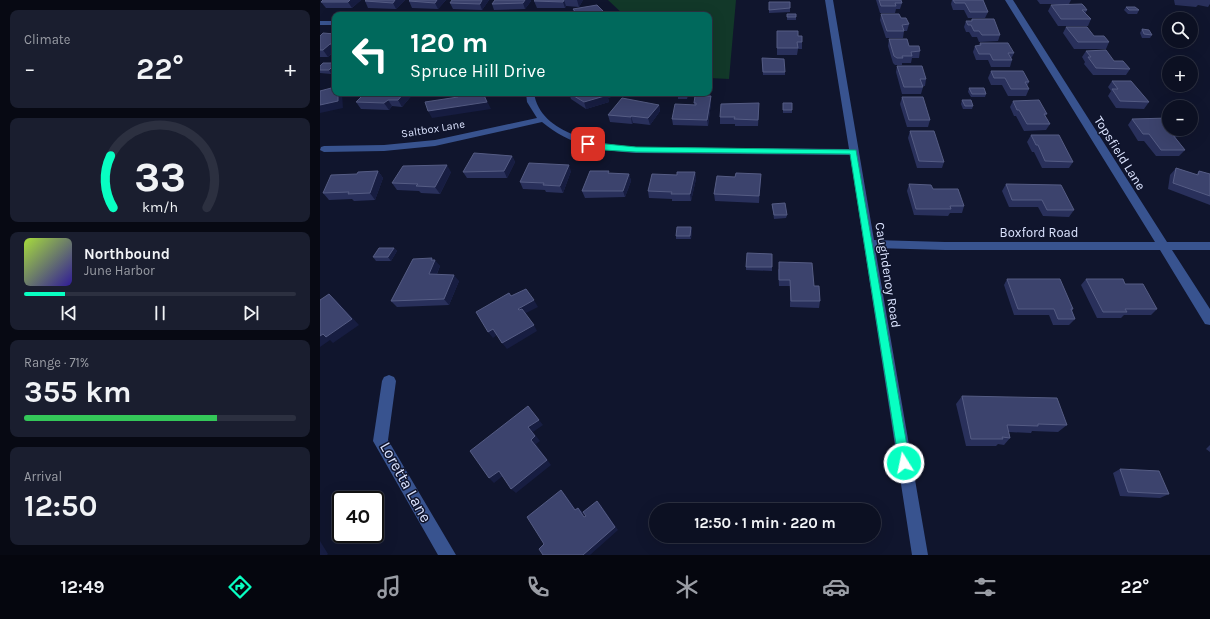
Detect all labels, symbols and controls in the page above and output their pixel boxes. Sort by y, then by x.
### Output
map controls [1162,12,1198,136]
button: search [1162,12,1198,48]
text: 120 m [410,26,488,59]
icon: left [344,28,396,80]
text: Climate [24,32,70,47]
text: 22° [136,51,184,87]
text: − [24,56,36,82]
text: + [284,56,296,82]
button: + [1162,56,1198,92]
text: Spruce Hill Drive [410,60,545,82]
button: − [1162,100,1198,136]
street label: Topsfield Lane [1091,113,1149,193]
street label: Saltbox Lane [400,118,466,140]
pin [571,127,605,161]
icon: arrive [577,133,599,155]
text: 33 [134,153,186,201]
text: km/h [142,198,178,215]
street label: Caughdenoy Road [872,221,904,329]
street label: Boxford Road [1000,225,1078,240]
text: Northbound [84,245,170,263]
text: June Harbor [84,263,155,278]
icon: previous [58,302,80,324]
icon: pause [149,302,171,324]
icon: next [240,302,262,324]
text: Range · 71% [24,355,89,370]
text: 355 km [24,374,131,410]
street label: Loretta Lane [376,438,436,526]
position arrow [883,442,925,484]
text: Arrival [24,469,62,484]
text: 12:50 [24,488,97,524]
speed limit sign: 40 [332,491,384,543]
text: 12:50 · 1 min · 220 m [694,514,836,532]
icon: directions [226,573,254,601]
icon: music [375,573,403,601]
icon: phone [524,573,552,601]
icon: climate [673,573,701,601]
icon: car [822,573,850,601]
icon: filters [971,573,999,601]
text: 12:49 [61,576,104,598]
text: 22° [1121,576,1149,598]

